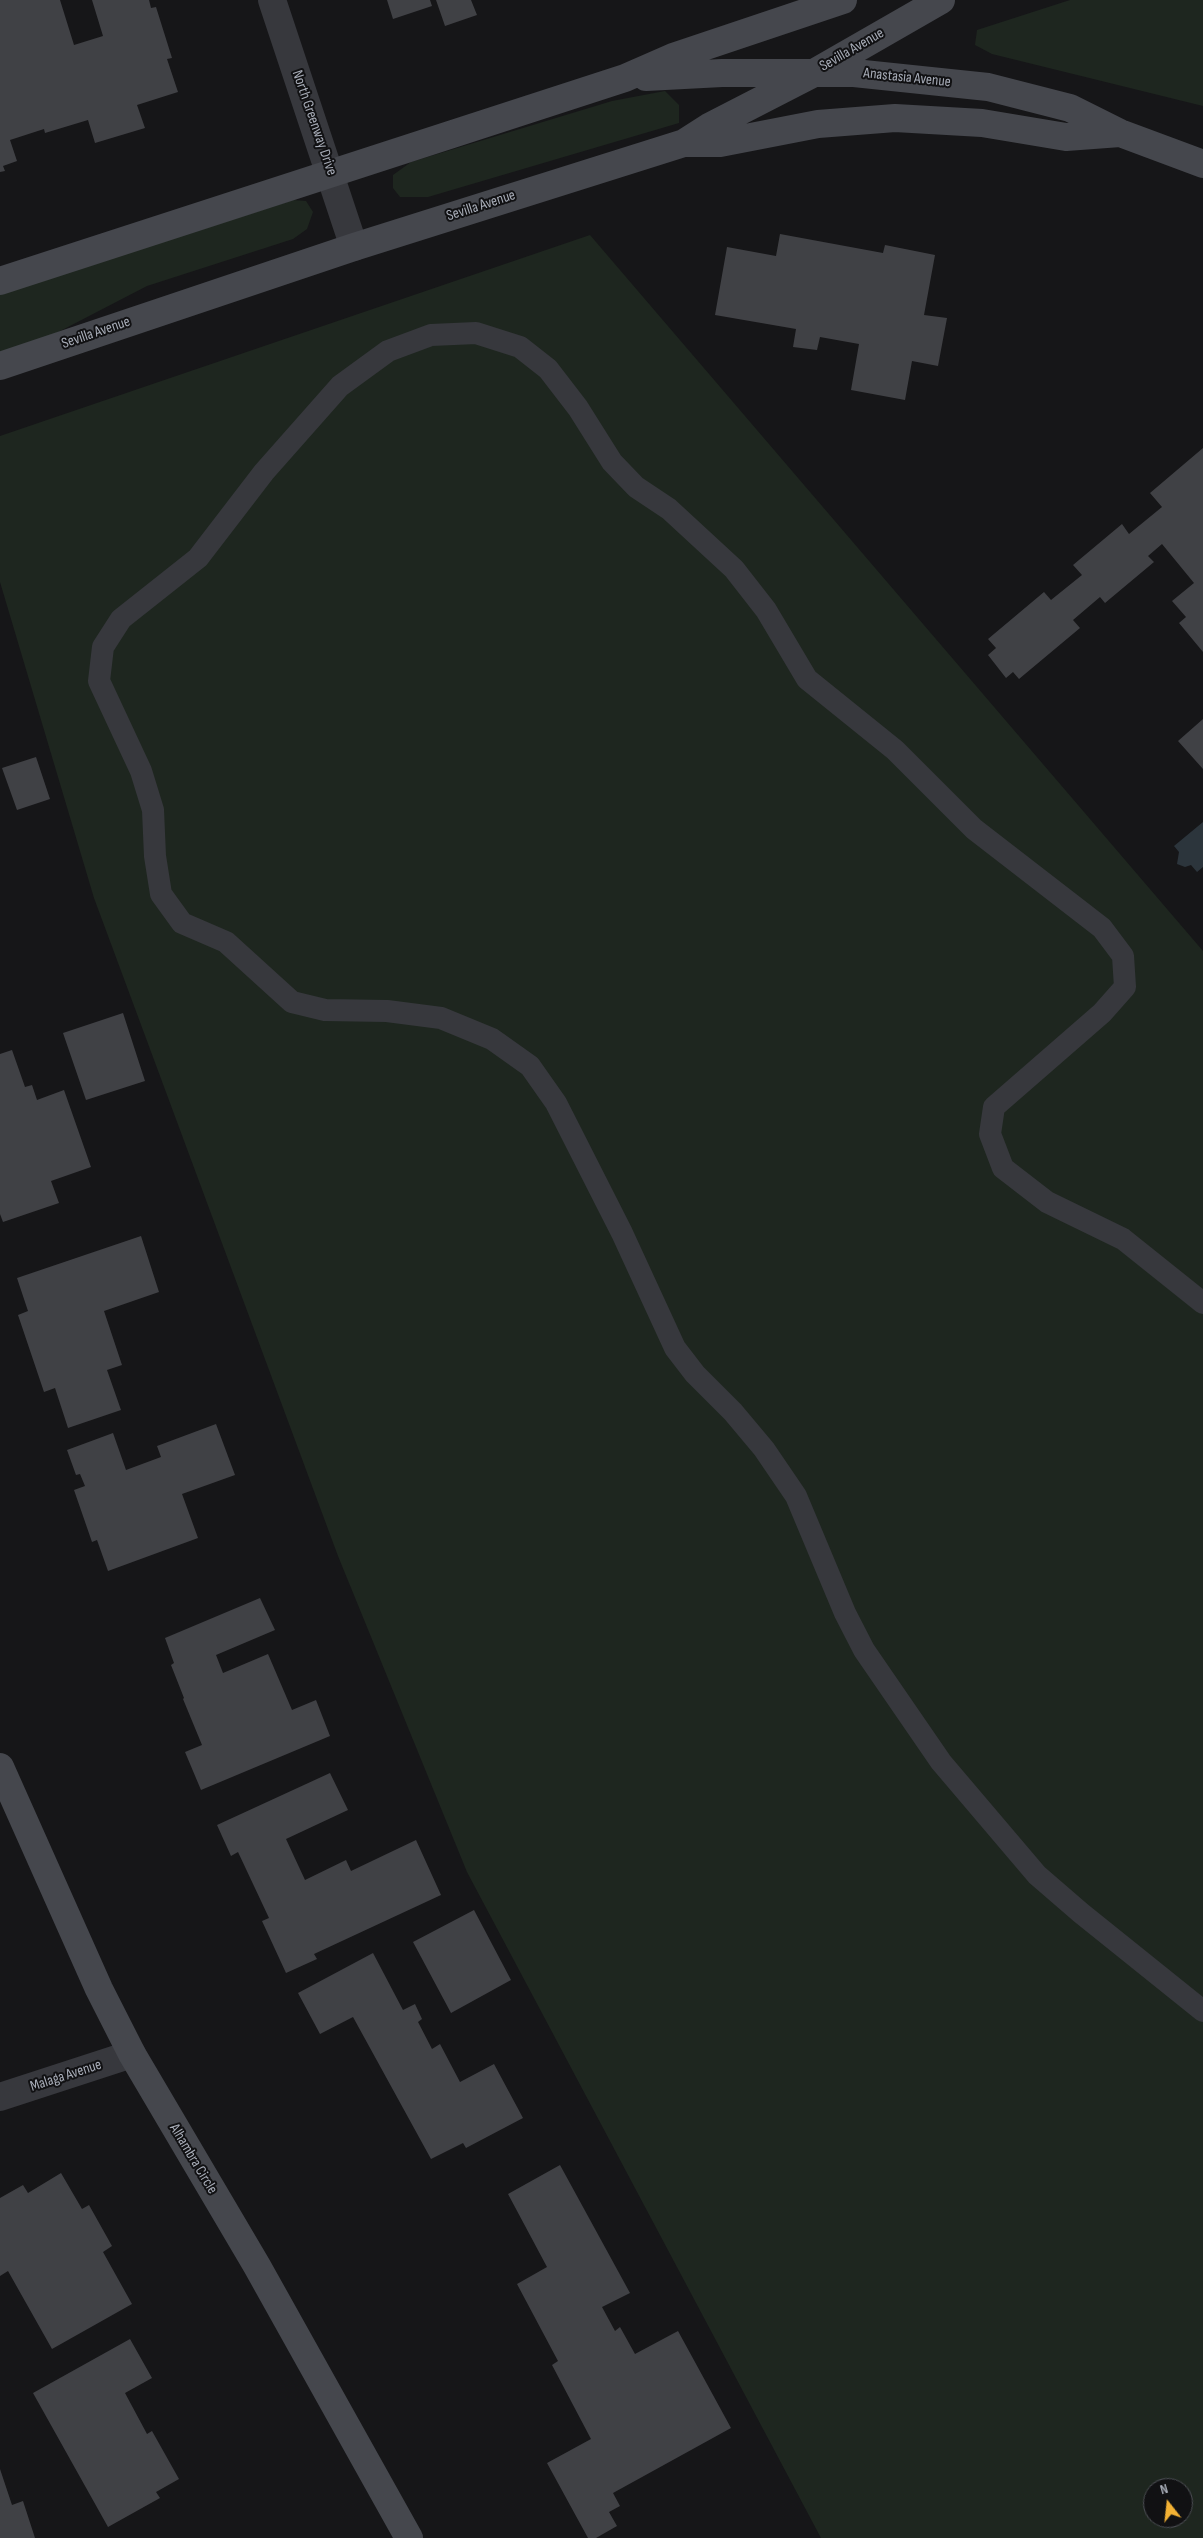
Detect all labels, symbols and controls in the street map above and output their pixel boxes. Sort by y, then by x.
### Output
street label: Sevilla Avenue [817,24,887,76]
street label: Anastasia Avenue [863,64,951,92]
street label: North Greenway Drive [288,68,340,178]
street label: Sevilla Avenue [444,186,518,226]
street label: Sevilla Avenue [59,313,133,353]
street label: Malaga Avenue [28,2056,104,2096]
street label: Alhambra Circle [165,2121,221,2197]
north arrow [1143,2478,1193,2528]
text: N [1158,2480,1170,2498]

